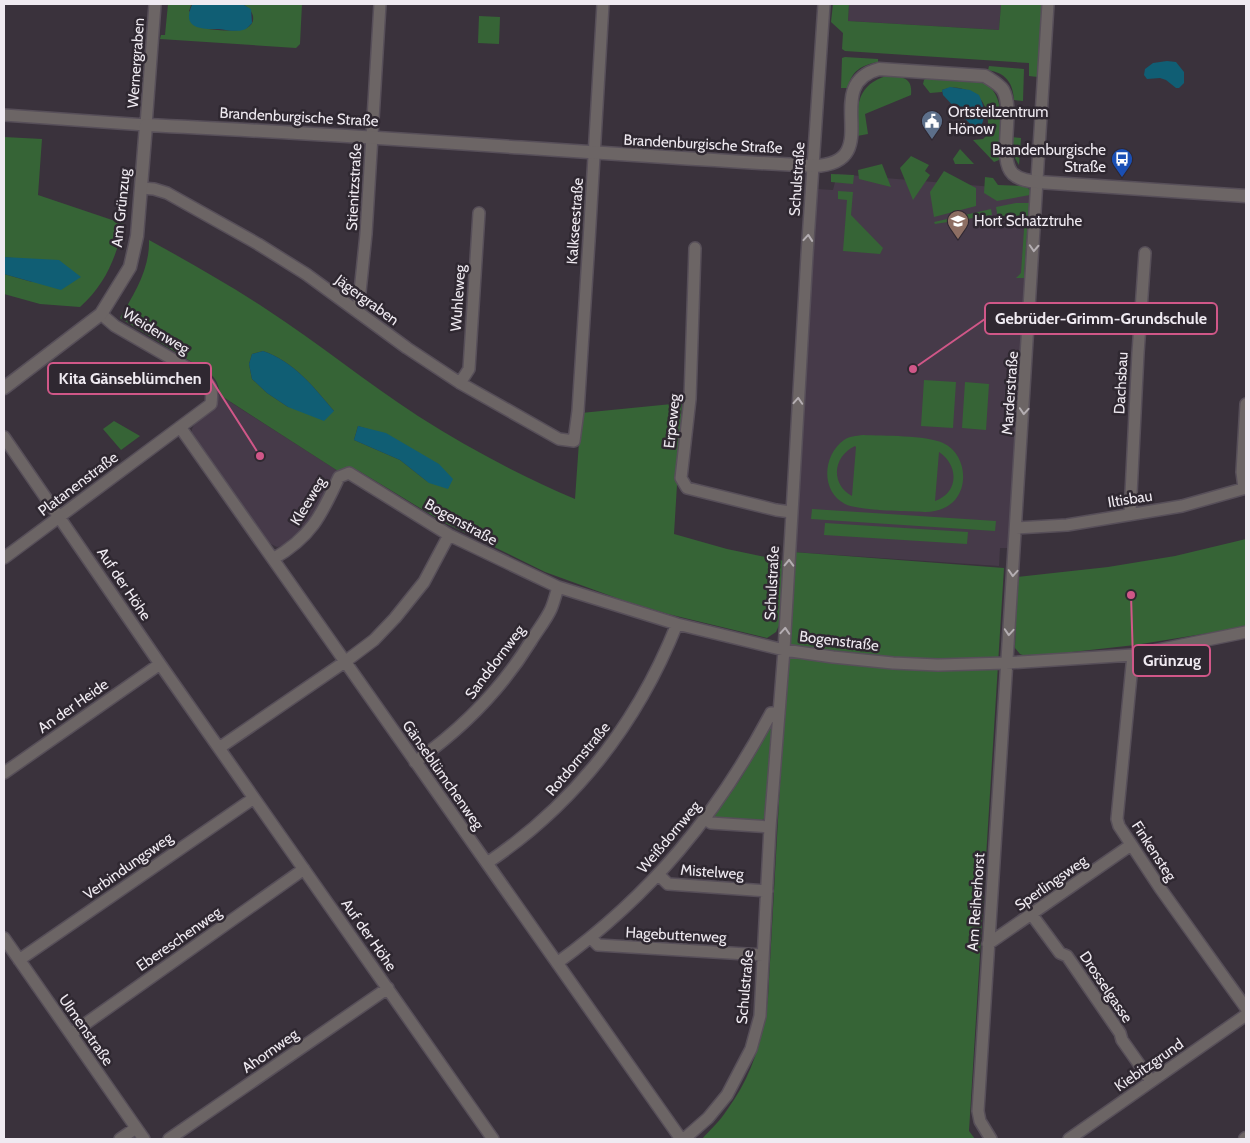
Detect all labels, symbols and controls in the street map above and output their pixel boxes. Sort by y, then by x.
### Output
street label: Wernergraben [124,17,148,109]
place label: Ortsteilzentrum Hönow [948,103,1049,138]
street label: Brandenburgische Straße [219,104,379,130]
public building icon: Ortsteilzentrum Hönow [920,109,944,140]
street label: Brandenburgische Straße [623,131,783,157]
street label: Schulstraße [785,141,809,217]
place label: Brandenburgische Straße [992,141,1106,176]
street label: Stienitzstraße [343,143,365,231]
bus stop icon: Brandenburgische Straße [1110,147,1134,178]
street label: Am Grünzug [108,167,134,248]
street label: Kalkseestraße [563,177,587,265]
school or university icon: Hort Schatztruhe [946,209,970,240]
place label: Hort Schatztruhe [974,212,1082,230]
one-way arrow [802,234,813,242]
one-way arrow [1029,245,1040,253]
street label: Wuhleweg [447,264,469,332]
street label: Jägergraben [331,270,402,329]
callout: Gebrüder-Grimm-Grundschule [985,303,1217,334]
street label: Weidenweg [119,304,193,358]
text: Gebrüder-Grimm-Grundschule [995,309,1207,328]
street label: Marderstraße [998,350,1022,436]
street label: Dachsbau [1110,351,1132,415]
callout: Kita Gänseblümchen [48,363,211,394]
text: Kita Gänseblümchen [59,369,202,388]
street label: Erpeweg [660,392,684,449]
one-way arrow [792,396,803,404]
one-way arrow [1019,407,1030,415]
street label: Platanenstraße [35,448,122,520]
street label: Kleeweg [287,473,330,528]
street label: Iltisbau [1106,487,1154,511]
street label: Bogenstraße [422,495,501,549]
street label: Auf der Höhe [93,544,155,624]
street label: Schulstraße [761,545,783,621]
one-way arrow [783,559,794,567]
one-way arrow [1008,569,1019,577]
street label: Sanddornweg [461,621,529,703]
one-way arrow [779,626,790,634]
street label: Bogenstraße [798,627,880,655]
one-way arrow [1003,628,1014,636]
callout: Grünzug [1133,645,1210,676]
text: Grünzug [1143,651,1201,670]
street label: An der Heide [34,675,112,737]
street label: Gänseblümchenweg [399,717,488,834]
street label: Rotdornstraße [542,718,614,800]
street label: Weißdornweg [634,797,705,877]
street label: Finkensteg [1128,818,1180,885]
street label: Verbindungsweg [80,828,177,903]
street label: Sperlingsweg [1011,851,1091,915]
street label: Am Reiherhorst [964,852,988,952]
street label: Mistelweg [680,861,745,883]
street label: Auf der Höhe [338,896,401,975]
street label: Ebereschenweg [133,903,225,975]
street label: Hagebuttenweg [625,923,727,947]
street label: Drosselgasse [1076,948,1137,1026]
street label: Schulstraße [733,949,757,1025]
street label: Ulmenstraße [55,991,117,1069]
street label: Ahornweg [238,1025,302,1077]
street label: Kiebitzgrund [1111,1035,1187,1095]

